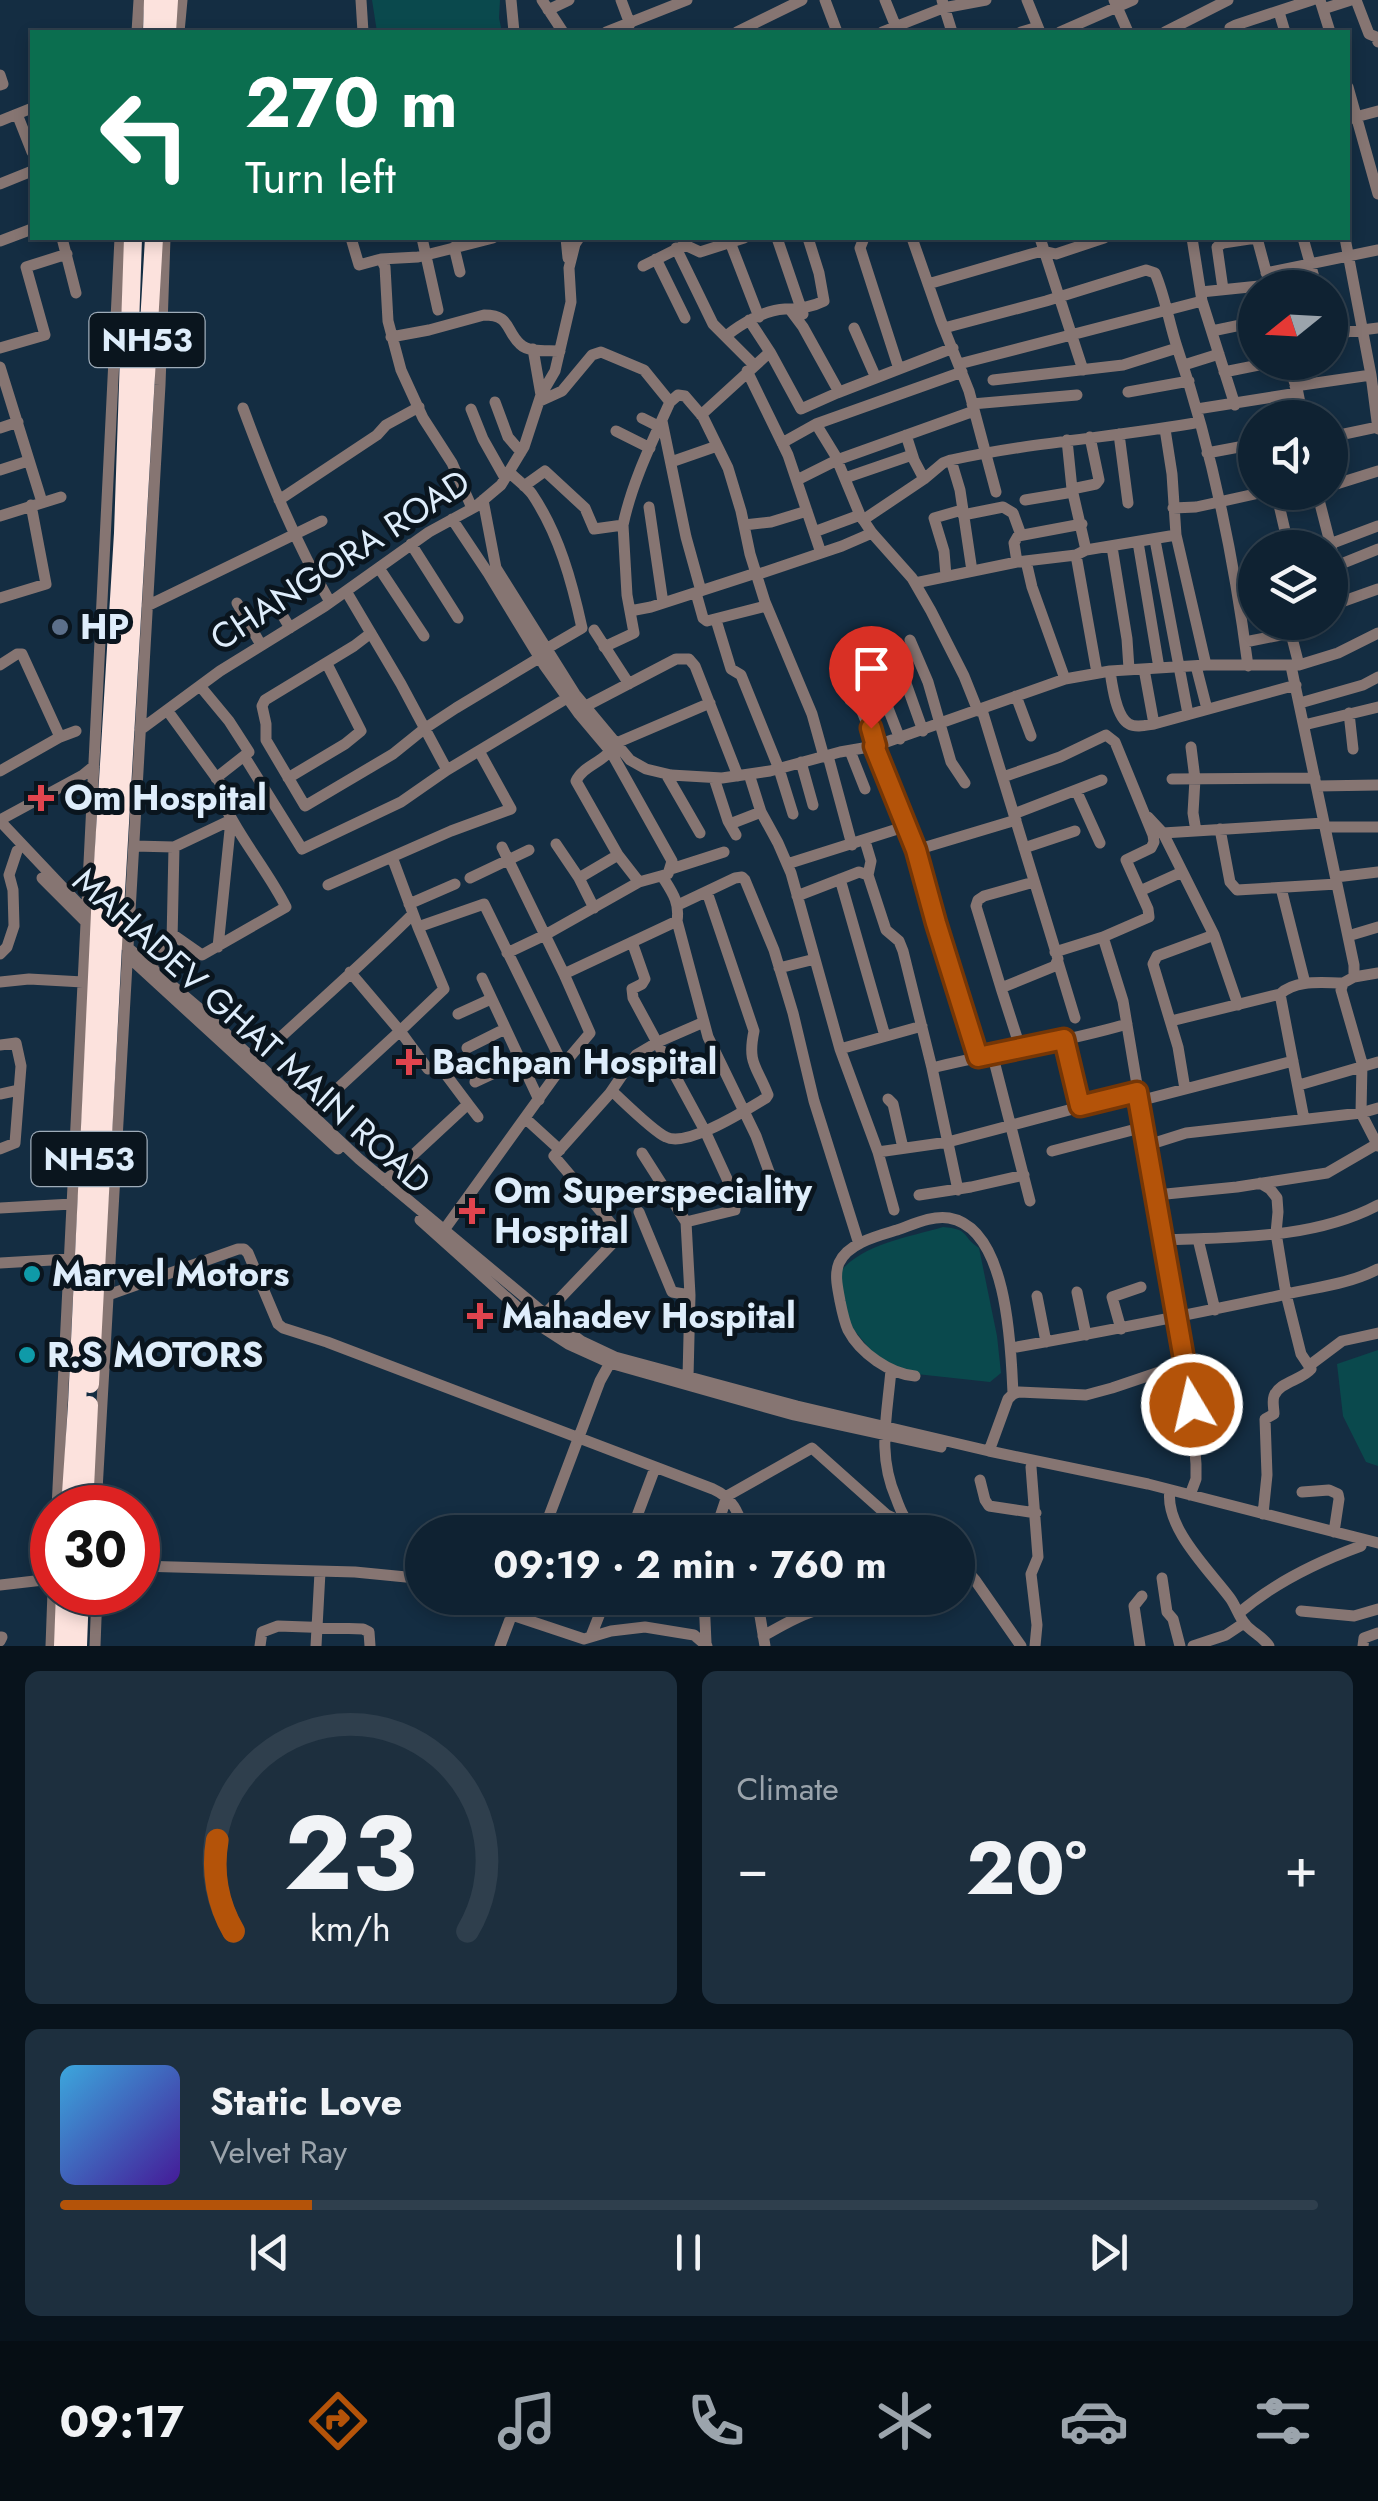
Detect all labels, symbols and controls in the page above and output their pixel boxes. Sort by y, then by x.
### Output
text: 270 m [245,52,458,153]
icon: left [80,70,210,200]
text: Turn left [245,145,396,210]
north arrow [1238,270,1348,380]
map controls [1238,270,1348,640]
road number: NH53 [90,313,204,367]
button: sound [1238,400,1348,510]
street label: CHANGORA ROAD [200,457,480,663]
button: layers [1238,530,1348,640]
place label: HP [80,602,129,652]
marker: HP [49,616,71,638]
pin [829,626,914,729]
icon: arrive [844,641,899,696]
place label: Om Hospital [64,773,267,823]
marker: Om Hospital [28,785,54,811]
street label: MAHADEV GHAT MAIN ROAD [62,856,442,1206]
place label: Bachpan Hospital [432,1037,717,1087]
marker: Bachpan Hospital [396,1049,422,1075]
road number: NH53 [32,1132,146,1186]
place label: Om Superspeciality Hospital [494,1166,813,1256]
marker: Om Superspeciality Hospital [459,1198,485,1224]
place label: Marvel Motors [52,1249,289,1299]
marker: Marvel Motors [21,1263,43,1285]
place label: Mahadev Hospital [502,1291,796,1341]
marker: Mahadev Hospital [467,1303,493,1329]
place label: R.S MOTORS [47,1330,263,1380]
marker: R.S MOTORS [16,1344,38,1366]
position arrow [1140,1353,1244,1457]
speed limit sign: 30 [30,1485,160,1615]
text: 09:19 · 2 min · 760 m [493,1537,887,1592]
text: Climate [737,1766,839,1812]
text: 23 [284,1778,417,1928]
text: 20° [966,1814,1087,1922]
text: − [737,1828,769,1908]
text: + [1284,1828,1318,1908]
text: km/h [310,1903,391,1954]
text: Static Love [210,2074,402,2129]
text: Velvet Ray [210,2129,347,2175]
icon: previous [242,2225,297,2280]
icon: pause [661,2225,716,2280]
icon: next [1081,2225,1136,2280]
icon: directions [303,2386,373,2456]
icon: music [492,2386,562,2456]
icon: phone [681,2386,751,2456]
icon: climate [870,2386,940,2456]
icon: car [1059,2386,1129,2456]
icon: filters [1248,2386,1318,2456]
text: 09:17 [60,2389,184,2454]

